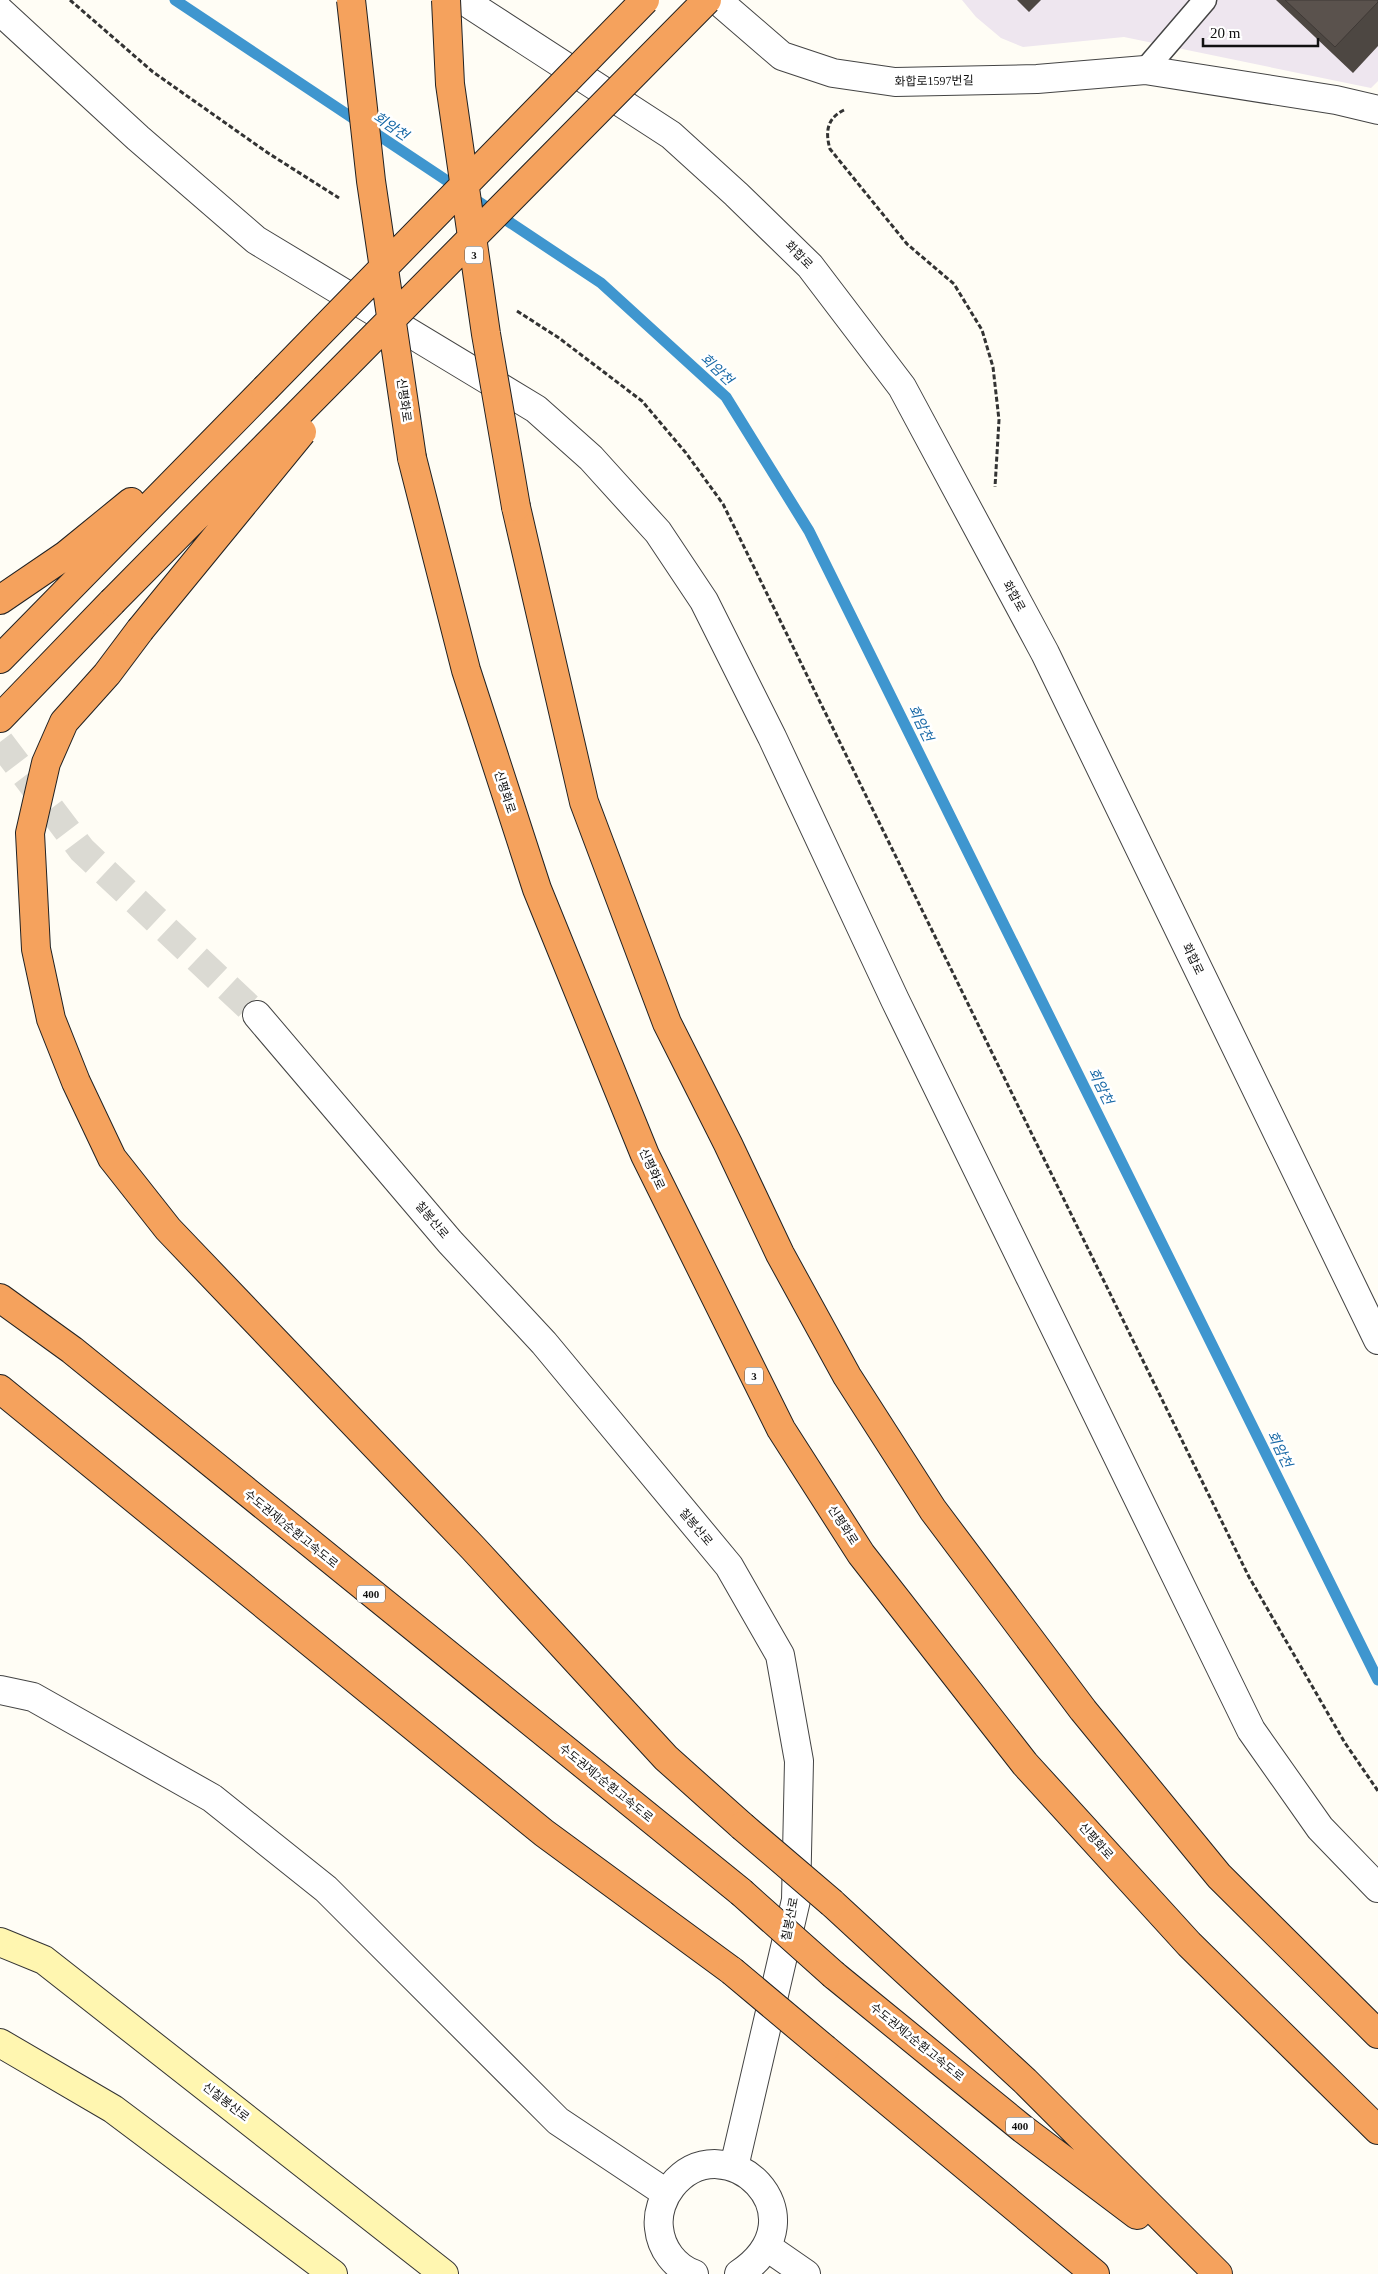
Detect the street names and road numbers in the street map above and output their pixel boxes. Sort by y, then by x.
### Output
street label: 화합로1597번길 [894,73,974,89]
street label: 화합로 [782,238,816,272]
road number: 3 [465,246,483,264]
street label: 신평화로 [394,377,414,423]
street label: 화합로 [1000,578,1028,614]
street label: 신평화로 [492,769,518,815]
street label: 화합로 [1179,941,1207,977]
street label: 신평화로 [636,1146,668,1192]
street label: 칠봉산로 [412,1199,452,1241]
road number: 3 [745,1368,763,1384]
street label: 수도권제2순환고속도로 [241,1487,341,1571]
street label: 신평화로 [825,1503,861,1547]
street label: 칠봉산로 [676,1506,716,1548]
road number: 400 [357,1586,385,1602]
street label: 수도권제2순환고속도로 [556,1741,656,1825]
street label: 신평화로 [1076,1820,1116,1862]
street label: 칠봉산로 [779,1896,801,1942]
street label: 수도권제2순환고속도로 [867,2000,967,2084]
street label: 신칠봉산로 [200,2079,252,2125]
road number: 400 [1006,2118,1034,2134]

